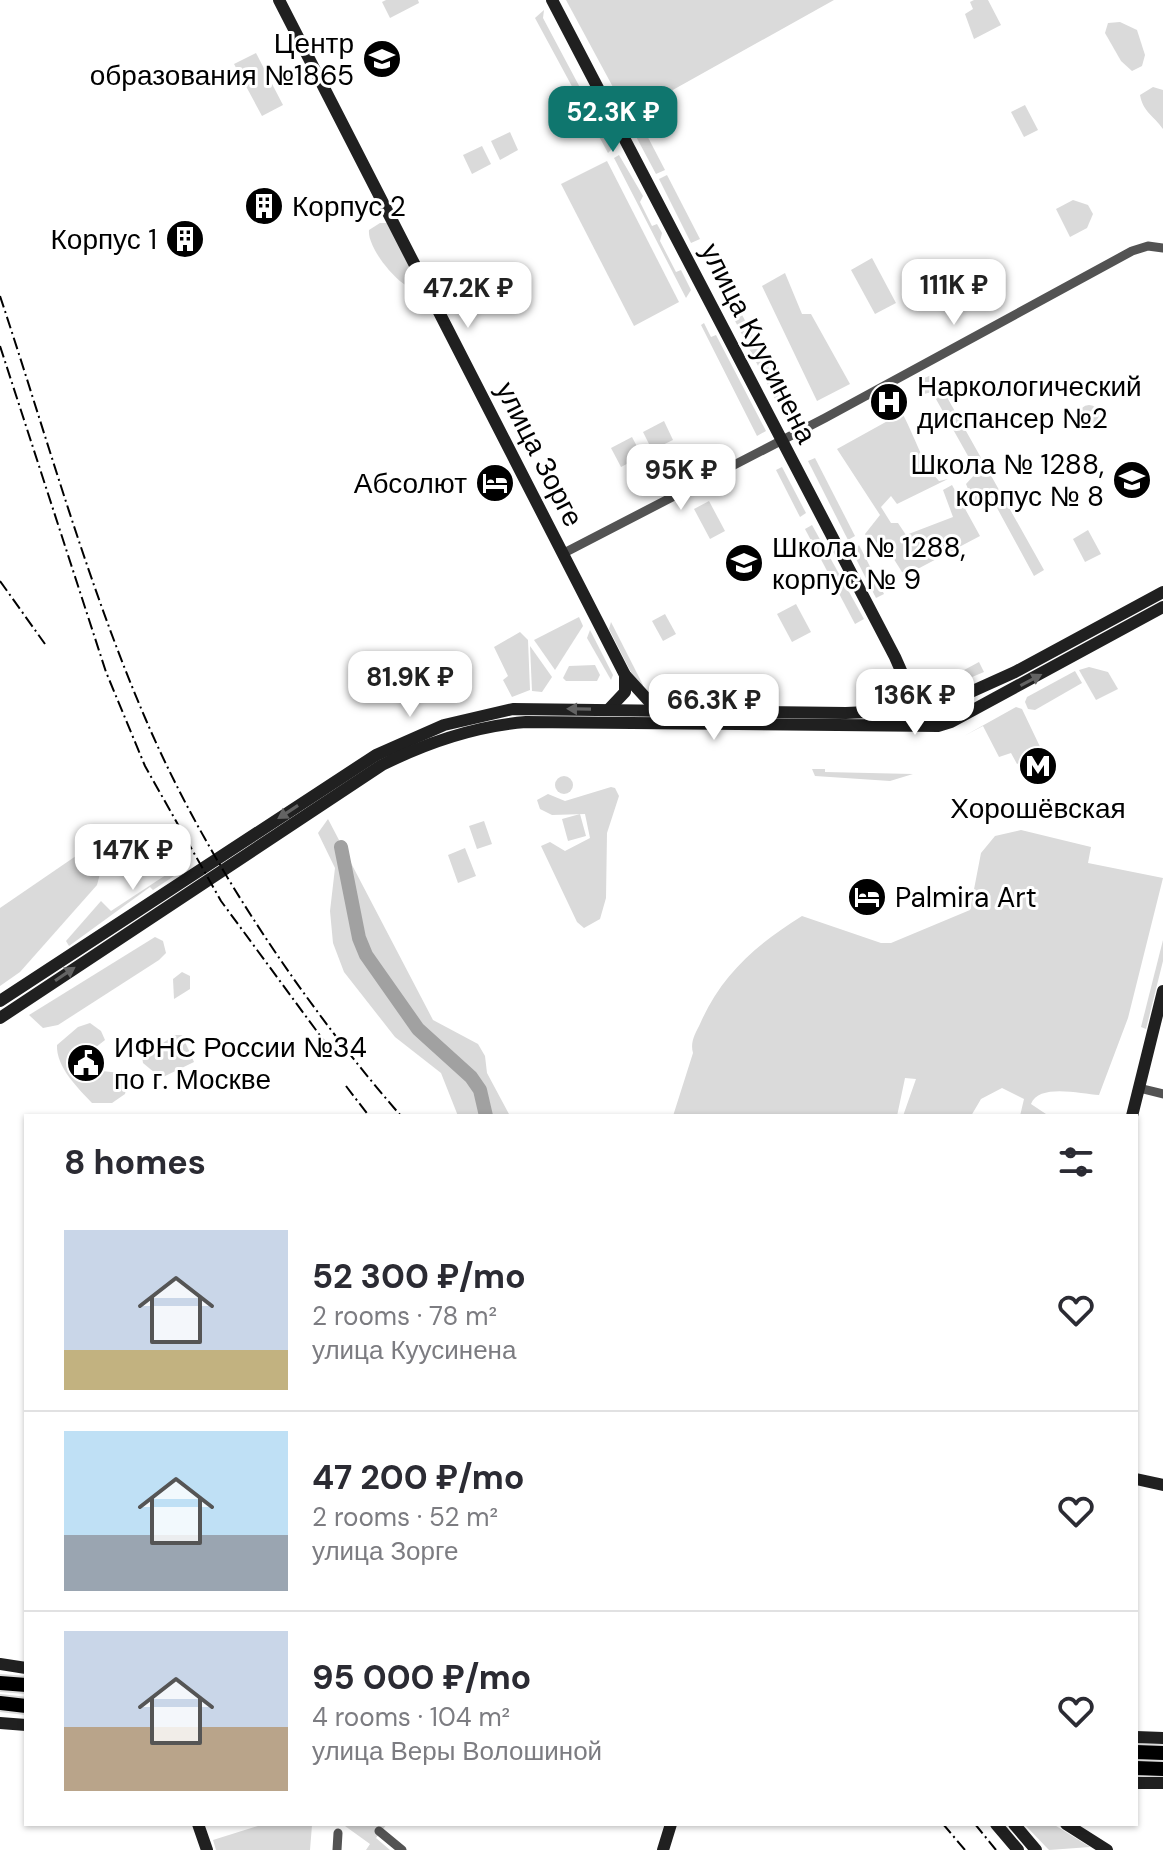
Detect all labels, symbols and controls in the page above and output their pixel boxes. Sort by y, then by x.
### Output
place label: Центр образования №1865 [90,25,354,94]
school or university icon: Центр образования №1865 [361,38,403,80]
pin: 52.3K ₽ [539,86,687,154]
text: 52.3K ₽ [566,95,660,129]
building icon: Корпус 2 [243,185,285,227]
place label: Корпус 2 [292,188,406,225]
building icon: Корпус 1 [164,218,206,260]
place label: Корпус 1 [51,221,157,258]
street label: улица Куусинена [692,237,825,450]
pin: 111K ₽ [889,259,1019,327]
pin: 47.2K ₽ [394,262,542,330]
text: 111K ₽ [920,268,988,302]
text: 47.2K ₽ [423,271,513,305]
place label: Наркологический диспансер №2 [917,368,1142,437]
street label: улица Зорге [487,376,592,533]
hospital icon: Наркологический диспансер №2 [868,381,910,423]
pin: 95K ₽ [625,444,737,512]
place label: Школа № 1288, корпус № 8 [910,446,1104,515]
text: 95K ₽ [645,453,717,487]
school or university icon: Школа № 1288, корпус № 8 [1111,459,1153,501]
hotel icon: Абсолют [474,462,516,504]
place label: Абсолют [354,465,467,502]
place label: Школа № 1288, корпус № 9 [772,529,966,598]
school or university icon: Школа № 1288, корпус № 9 [723,542,765,584]
pin: 81.9K ₽ [336,651,484,719]
text: 81.9K ₽ [366,660,454,694]
pin: 136K ₽ [850,669,980,737]
one-way arrow [1019,673,1042,687]
pin: 66.3K ₽ [640,674,788,742]
text: 136K ₽ [874,678,956,712]
text: 66.3K ₽ [667,683,761,717]
one-way arrow [566,702,591,715]
metro station icon: Хорошёвская [1017,745,1059,787]
place label: Хорошёвская [950,790,1126,827]
one-way arrow [277,805,299,819]
pin: 147K ₽ [68,824,198,892]
text: 147K ₽ [93,833,173,867]
hotel icon: Palmira Art [846,876,888,918]
place label: Palmira Art [895,879,1037,916]
one-way arrow [54,968,76,982]
place label: ИФНС России №34 по г. Москве [114,1029,367,1098]
public building icon: ИФНС России №34 по г. Москве [65,1042,107,1084]
text: 8 homes [64,1140,206,1185]
icon: filters [1054,1140,1098,1184]
text: 52 300 ₽/mo [312,1254,526,1299]
icon: home [128,1262,224,1358]
icon: heart [1054,1288,1098,1332]
text: 2 rooms · 78 m² [312,1299,497,1333]
text: улица Куусинена [312,1333,516,1367]
text: 47 200 ₽/mo [312,1455,525,1500]
icon: home [128,1463,224,1559]
icon: heart [1054,1489,1098,1533]
text: 2 rooms · 52 m² [312,1500,498,1534]
text: улица Зорге [312,1534,458,1568]
text: 95 000 ₽/mo [312,1655,531,1700]
icon: home [128,1663,224,1759]
icon: heart [1054,1689,1098,1733]
text: 4 rooms · 104 m² [312,1700,510,1734]
text: улица Веры Волошиной [312,1734,602,1768]

